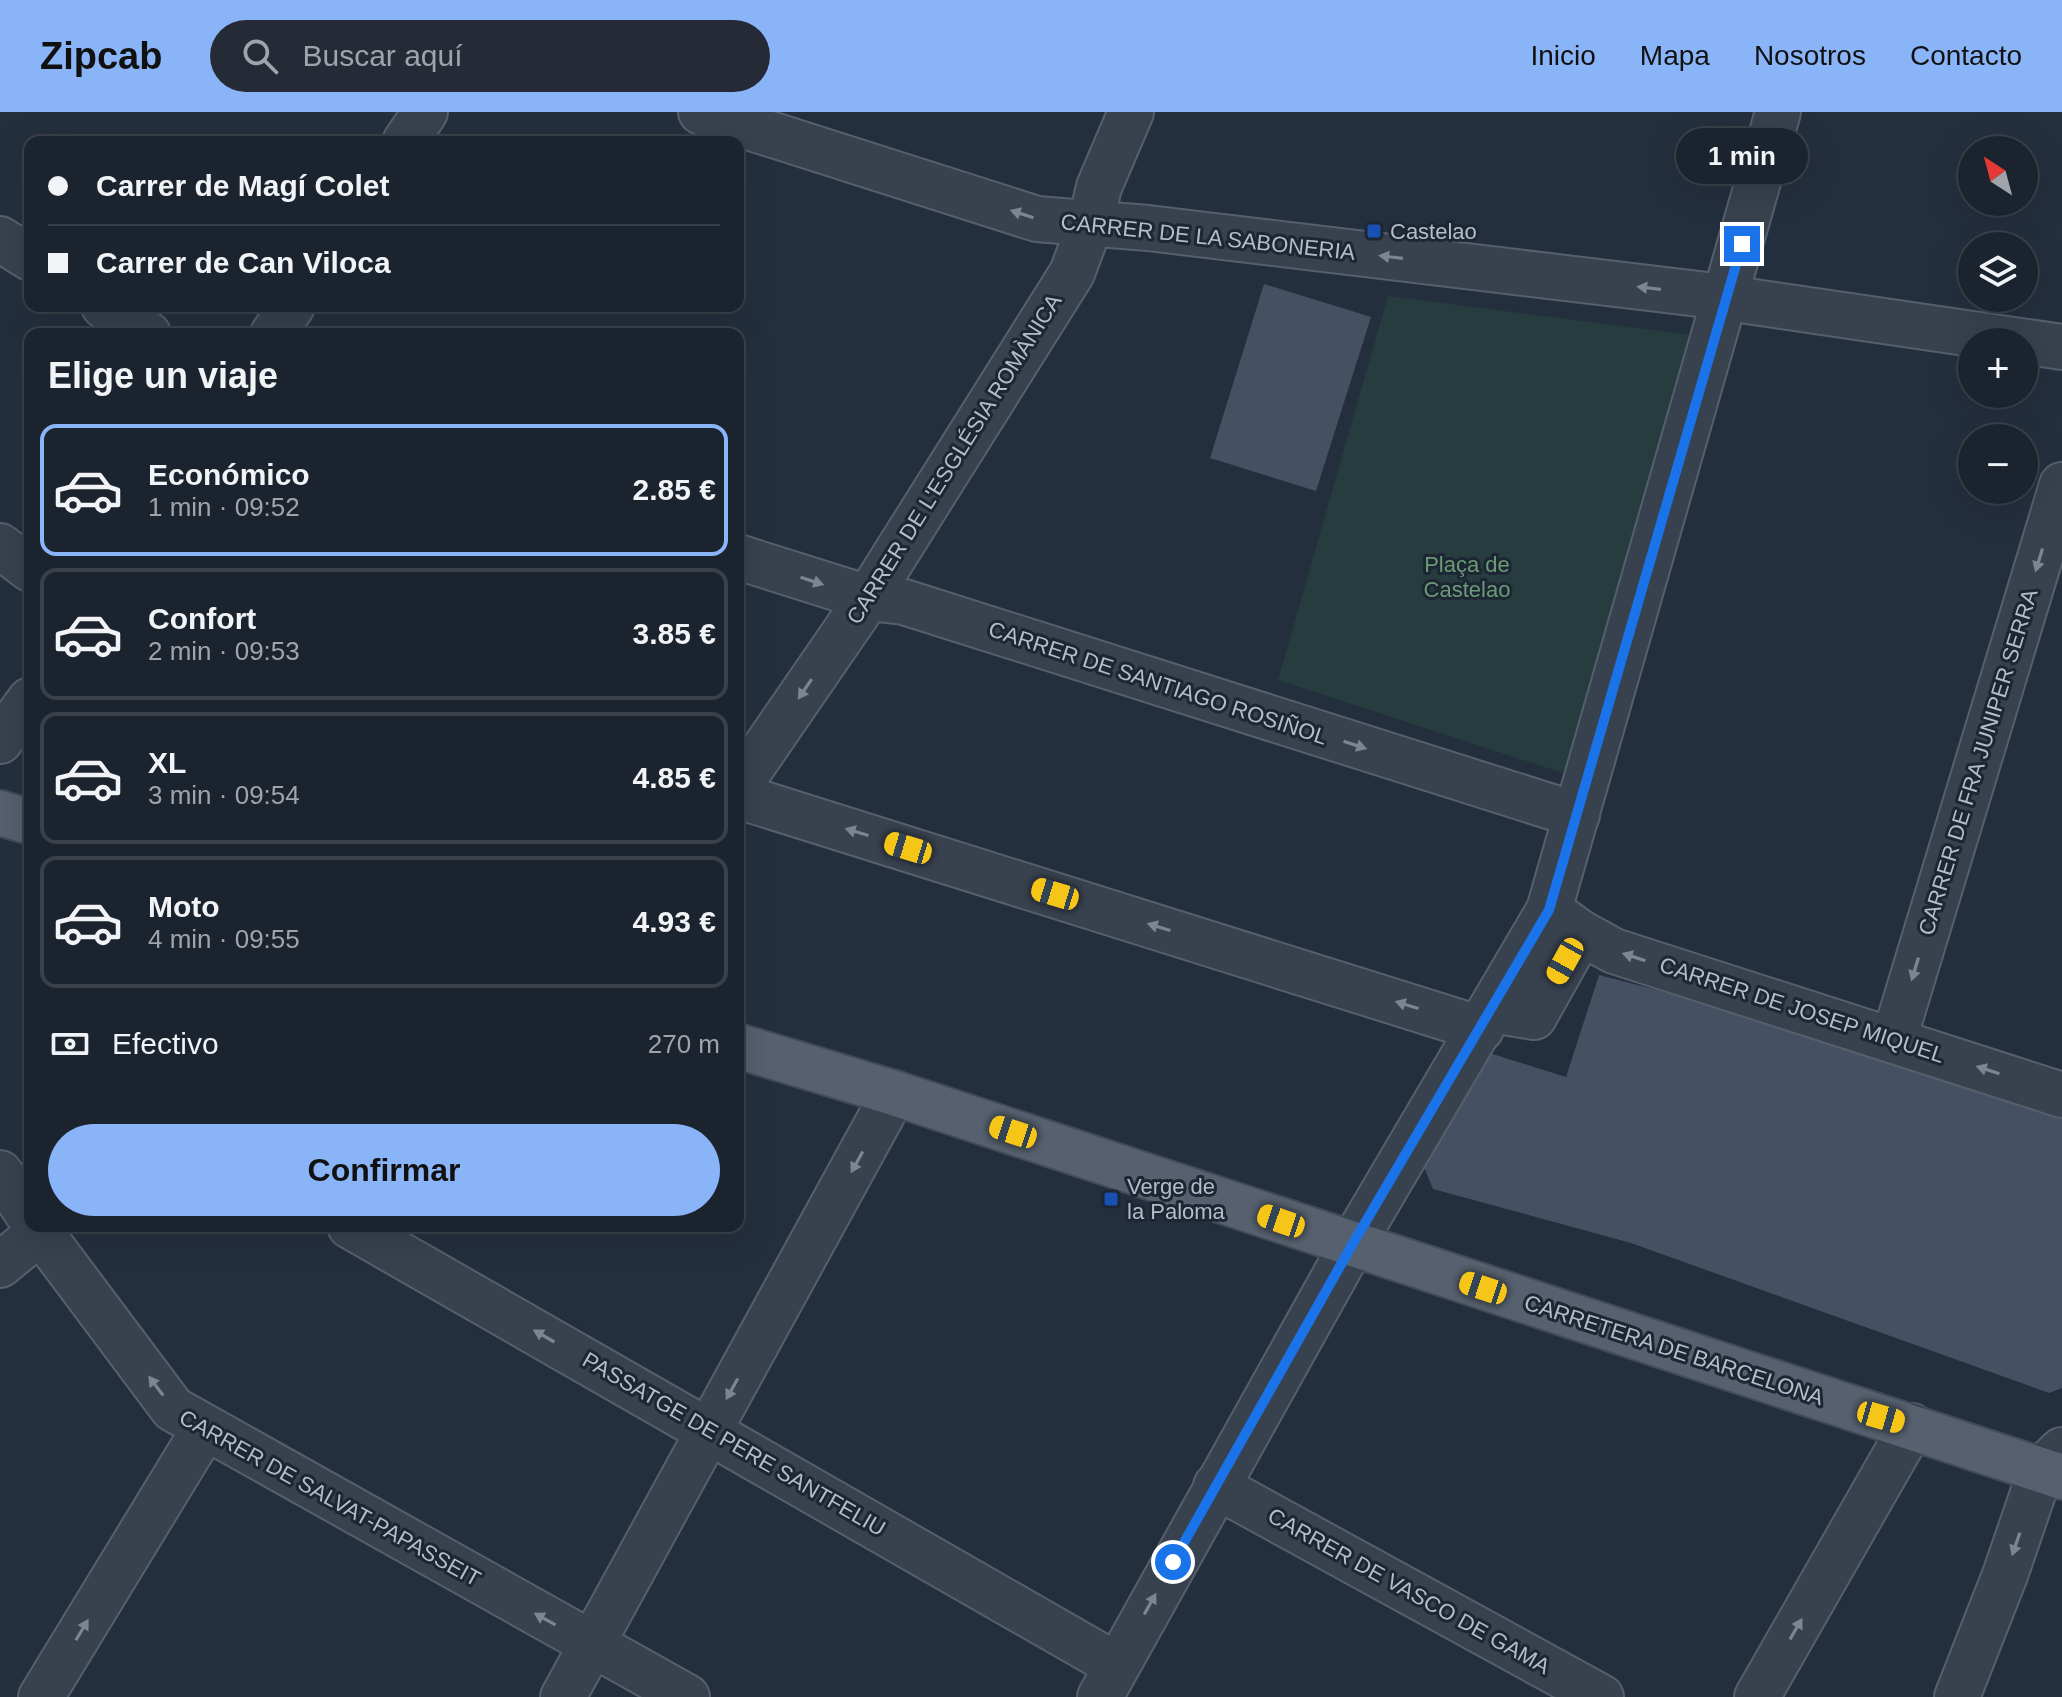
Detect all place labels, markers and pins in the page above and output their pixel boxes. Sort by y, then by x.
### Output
place label: Castelao [1390,219,1477,244]
marker: Castelao [1365,222,1383,240]
place label: Verge de la Paloma [1127,1174,1226,1224]
marker: Verge de la Paloma [1102,1190,1120,1208]

